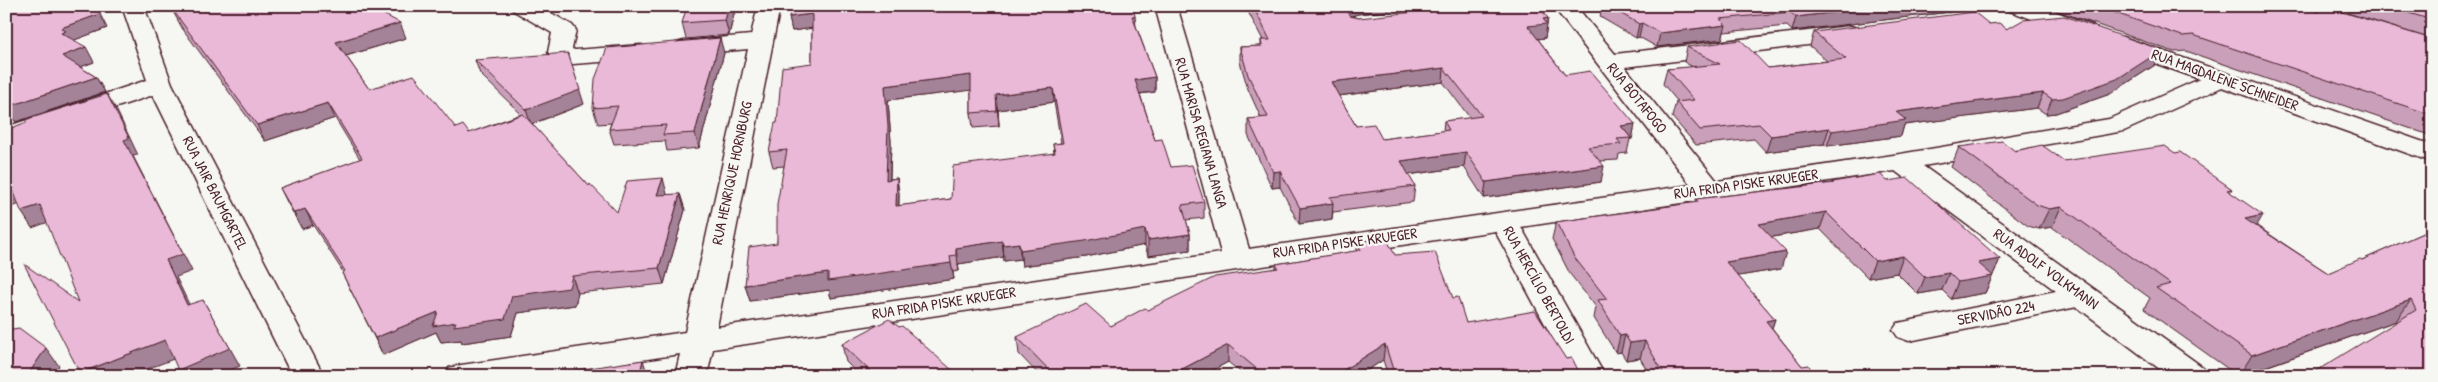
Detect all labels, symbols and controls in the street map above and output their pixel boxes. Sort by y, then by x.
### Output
street label: RUA MAGDALENE SCHNEIDER [2149,43,2302,116]
street label: RUA MARISA REGIANA LANGA [1170,55,1233,211]
street label: RUA BOTAFOGO [1602,58,1672,138]
street label: RUA HENRIQUE HORNBURG [706,99,757,246]
street label: RUA JAIR BAUMGARTEL [178,132,253,254]
street label: RUA FRIDA PISKE KRUEGER [1672,163,1820,204]
street label: RUA FRIDA PISKE KRUEGER [1271,222,1419,263]
street label: RUA HERCÍLIO BERTOLDI [1498,222,1581,347]
street label: RUA ADOLF VOLKMANN [1989,223,2103,314]
street label: RUA FRIDA PISKE KRUEGER [870,281,1018,324]
street label: SERVIDÃO 224 [1956,295,2037,330]

